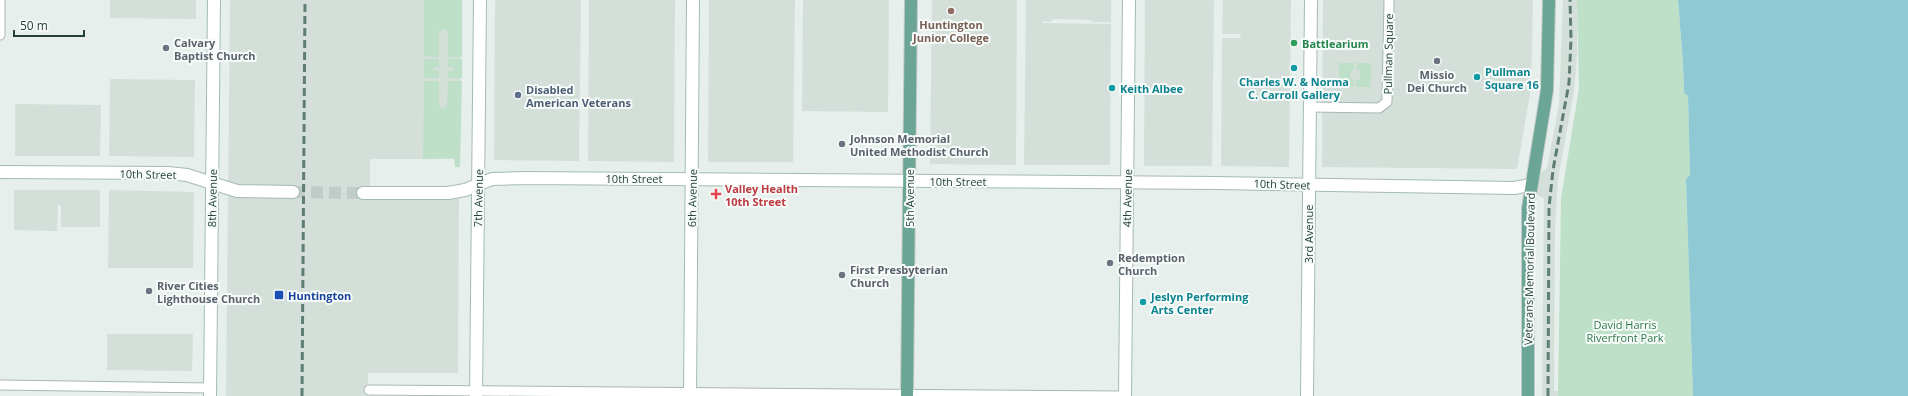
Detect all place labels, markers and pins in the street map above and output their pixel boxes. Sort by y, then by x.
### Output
marker: Huntington Junior College [946,6,956,16]
place label: Huntington Junior College [912,17,989,45]
place label: Calvary Baptist Church [174,35,256,63]
place label: Battlearium [1302,36,1368,51]
marker: Battlearium [1289,38,1299,48]
marker: Calvary Baptist Church [161,43,171,53]
marker: Missio Dei Church [1432,56,1442,66]
marker: Charles W. & Norma C. Carroll Gallery [1289,63,1299,73]
place label: Pullman Square 16 [1485,64,1539,92]
place label: Missio Dei Church [1407,67,1467,95]
marker: Pullman Square 16 [1472,72,1482,82]
place label: Charles W. & Norma C. Carroll Gallery [1239,74,1349,102]
place label: Keith Albee [1120,81,1183,96]
place label: Disabled American Veterans [526,82,631,110]
marker: Keith Albee [1107,83,1117,93]
marker: Disabled American Veterans [513,90,523,100]
place label: Johnson Memorial United Methodist Church [849,131,988,159]
marker: Johnson Memorial United Methodist Church [837,139,847,149]
place label: Valley Health 10th Street [725,181,798,209]
marker: Valley Health 10th Street [710,188,722,200]
place label: Redemption Church [1118,250,1185,278]
marker: Redemption Church [1105,258,1115,268]
place label: First Presbyterian Church [850,262,948,290]
marker: First Presbyterian Church [837,270,847,280]
place label: River Cities Lighthouse Church [157,278,260,306]
marker: River Cities Lighthouse Church [144,286,154,296]
place label: Huntington [288,288,351,303]
marker: Huntington [273,289,285,301]
place label: Jeslyn Performing Arts Center [1150,289,1249,317]
marker: Jeslyn Performing Arts Center [1138,297,1148,307]

